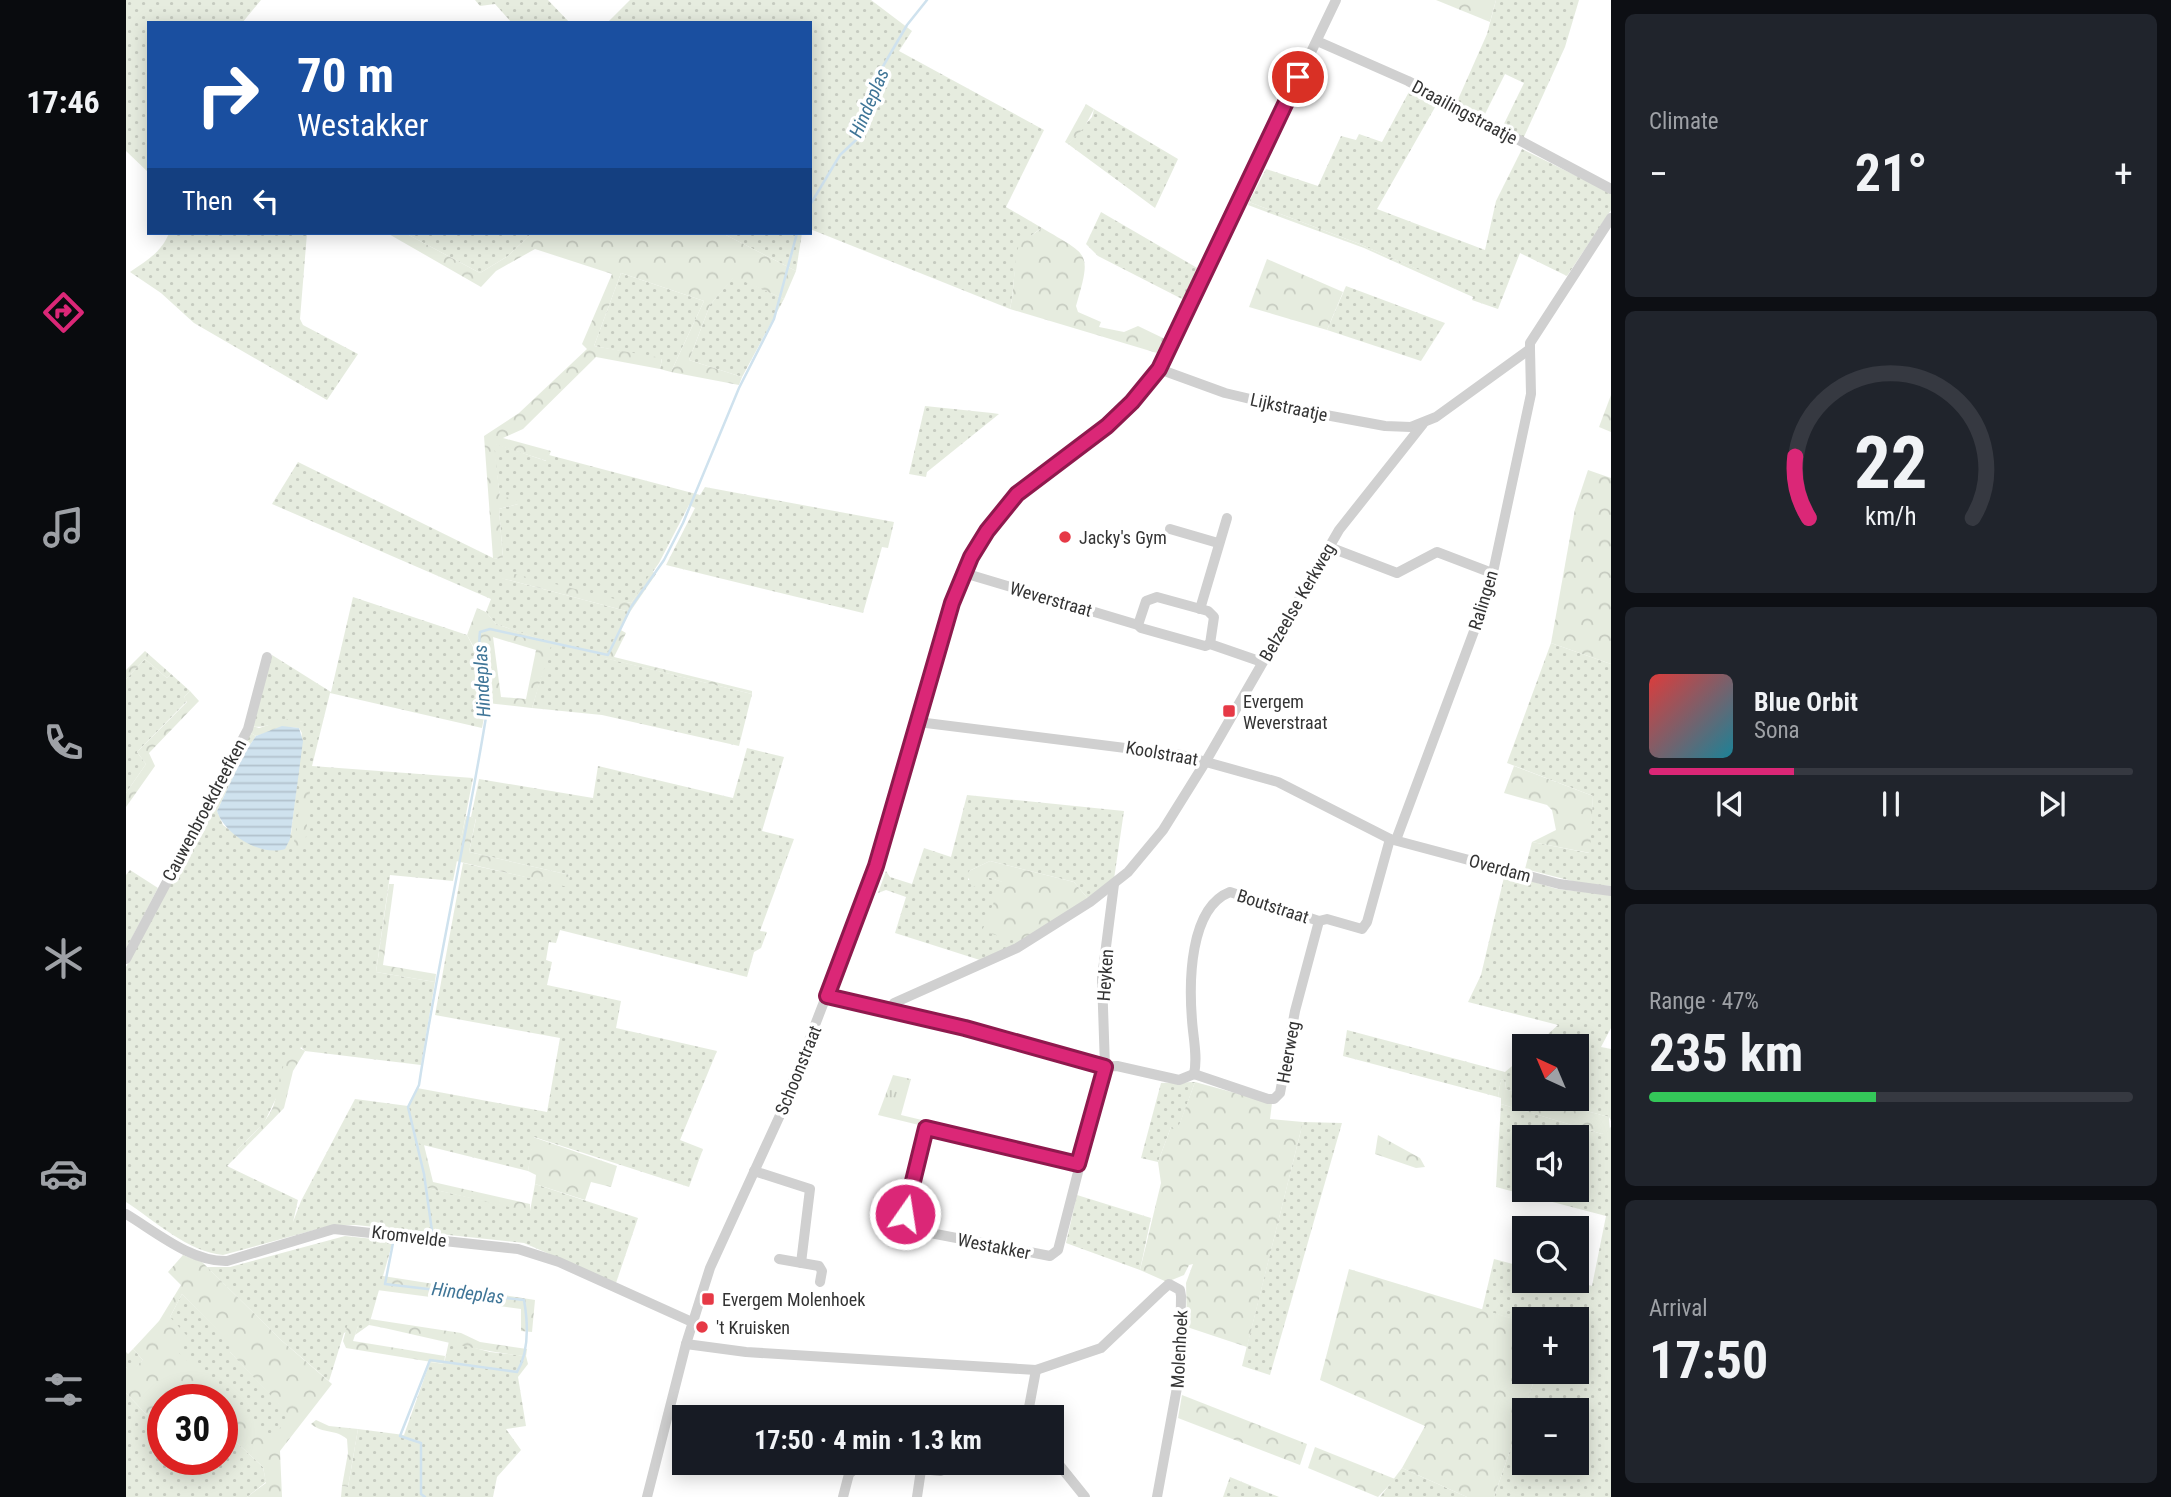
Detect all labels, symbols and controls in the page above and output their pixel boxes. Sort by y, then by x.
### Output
text: 70 m [297,47,394,104]
pin [1268,47,1328,107]
icon: right [182,49,273,140]
icon: arrive [1279,58,1317,96]
water label: Hindeplas [844,65,894,141]
street label: Draailingstraatje [1409,75,1521,149]
text: 17:46 [26,83,100,121]
text: Westakker [297,106,429,144]
text: Climate [1649,108,1719,135]
text: 21° [1855,143,1927,204]
text: − [1649,152,1668,196]
text: + [2114,152,2133,196]
icon: left [247,182,285,220]
text: Then [182,186,233,216]
icon: directions [39,288,88,337]
street label: Lijkstraatje [1248,389,1330,425]
text: 22 [1854,420,1928,506]
text: km/h [1865,502,1917,531]
icon: music [39,503,88,552]
place label: Jacky's Gym [1079,527,1167,548]
marker: Jacky's Gym [1057,529,1073,545]
street label: Belzeelse Kerkweg [1255,539,1339,665]
street label: Ralingen [1464,568,1502,632]
street label: Weverstraat [1007,577,1095,621]
water label: Hindeplas [469,644,495,718]
text: Blue Orbit [1754,687,1858,717]
place label: Evergem Weverstraat [1243,691,1328,733]
marker: Evergem Weverstraat [1221,703,1237,719]
text: Sona [1754,717,1800,744]
icon: phone [39,718,88,767]
street label: Cauwenbroekdreefken [158,735,250,885]
street label: Koolstraat [1124,736,1200,770]
icon: previous [1711,785,1749,823]
icon: pause [1872,785,1910,823]
icon: next [2033,785,2071,823]
street label: Overdam [1467,850,1533,886]
street label: Boutstraat [1234,885,1312,927]
icon: climate [39,934,88,983]
street label: Heyken [1093,948,1117,1002]
text: Range · 47% [1649,988,1759,1015]
street label: Heerweg [1272,1019,1304,1085]
street label: Schoonstraat [771,1022,825,1118]
text: 235 km [1649,1023,1803,1084]
north arrow [1512,1034,1589,1111]
map controls [1512,1034,1589,1475]
button: sound [1512,1125,1589,1202]
icon: car [39,1149,88,1198]
position arrow [868,1177,942,1251]
button: search [1512,1216,1589,1293]
street label: Kromvelde [370,1221,448,1251]
street label: Westakker [956,1229,1033,1263]
water label: Hindeplas [430,1277,506,1309]
place label: Evergem Molenhoek [722,1289,865,1310]
marker: Evergem Molenhoek [700,1291,716,1307]
text: Arrival [1649,1295,1708,1322]
button: + [1512,1307,1589,1384]
street label: Molenhoek [1166,1309,1192,1389]
place label: 't Kruisken [716,1317,790,1338]
marker: 't Kruisken [694,1319,710,1335]
text: 17:50 [1649,1330,1768,1391]
icon: filters [39,1365,88,1414]
speed limit sign: 30 [147,1384,238,1475]
button: − [1512,1398,1589,1475]
text: 17:50 · 4 min · 1.3 km [754,1425,982,1455]

